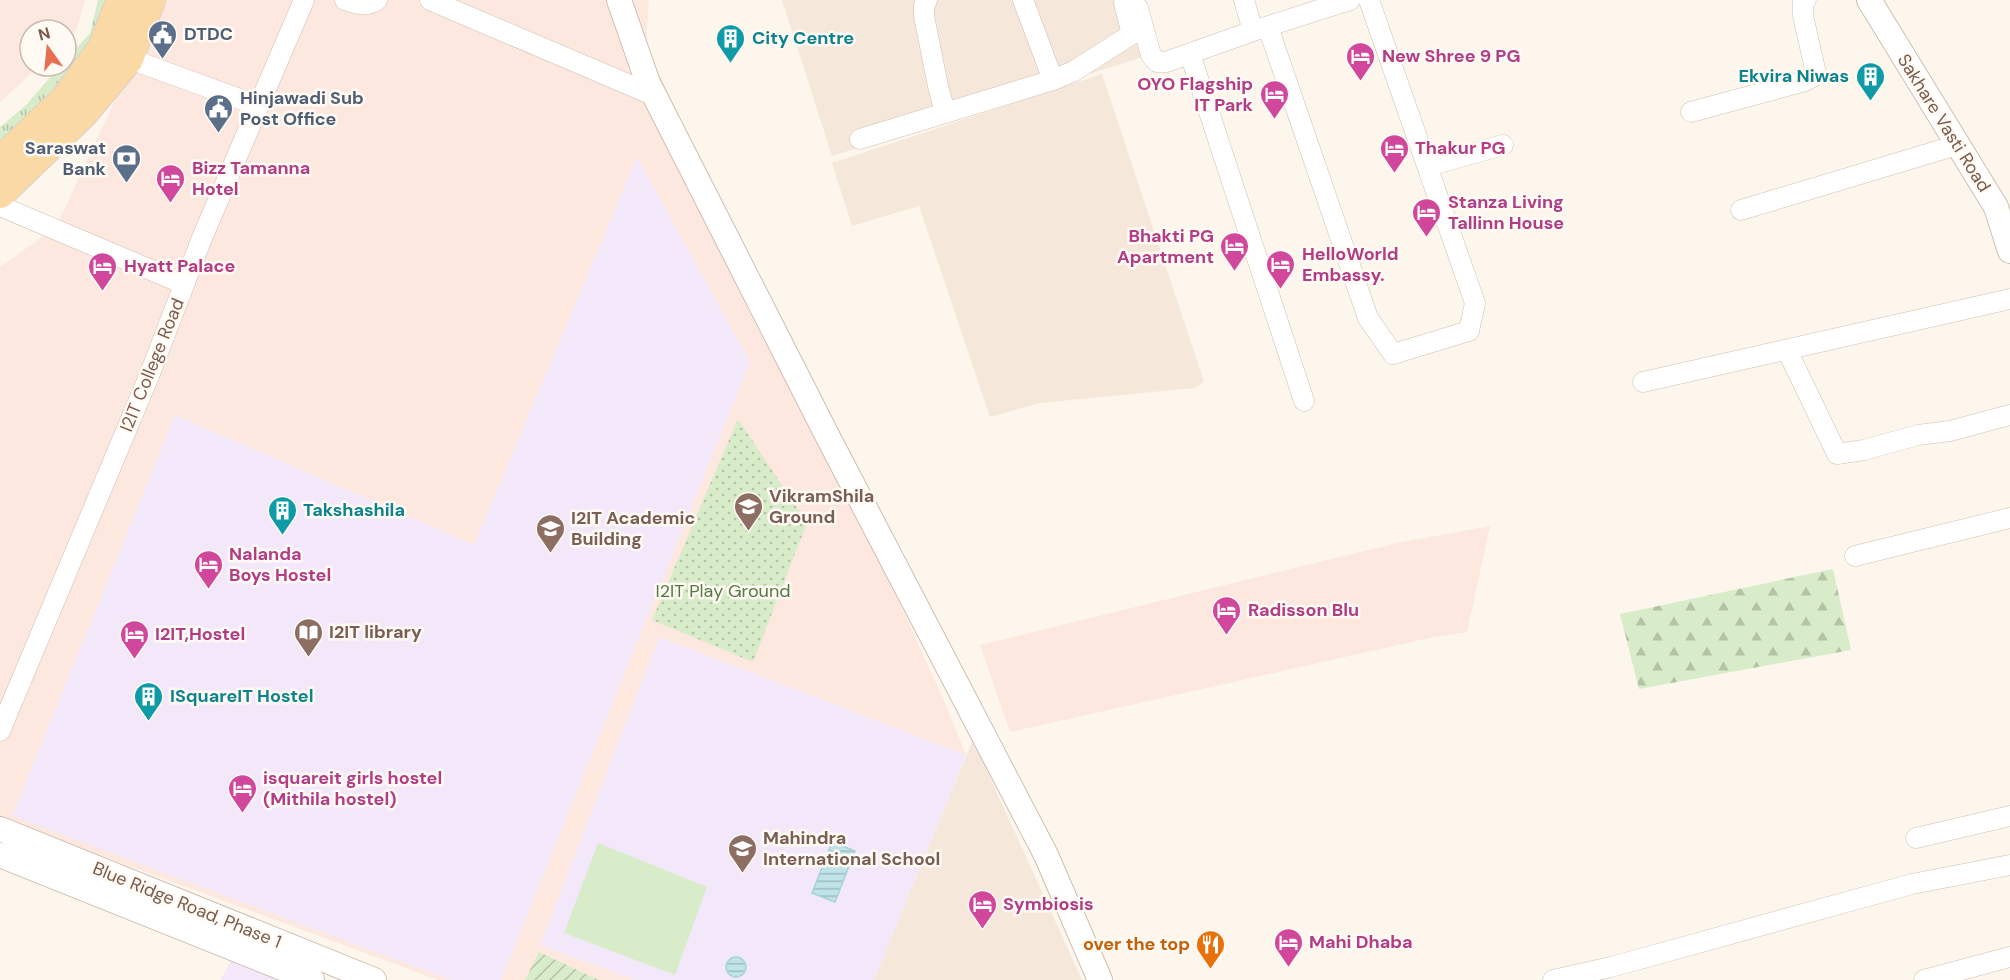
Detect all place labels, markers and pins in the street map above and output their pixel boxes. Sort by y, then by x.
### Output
public building icon: DTDC [147,18,179,60]
place label: DTDC [184,22,233,46]
building icon: City Centre [715,22,747,64]
place label: City Centre [752,26,854,50]
hotel icon: New Shree 9 PG [1345,40,1377,82]
place label: New Shree 9 PG [1382,44,1520,68]
building icon: Ekvira Niwas [1854,60,1886,102]
place label: Ekvira Niwas [1738,64,1849,88]
place label: OYO Flagship IT Park [1137,72,1254,117]
hotel icon: OYO Flagship IT Park [1258,78,1290,120]
place label: Hinjawadi Sub Post Office [240,86,364,131]
public building icon: Hinjawadi Sub Post Office [203,92,235,134]
hotel icon: Thakur PG [1378,132,1410,174]
place label: Saraswat Bank [25,136,107,181]
place label: Thakur PG [1415,136,1506,160]
bank icon: Saraswat Bank [111,142,143,184]
place label: Bizz Tamanna Hotel [192,156,310,201]
hotel icon: Bizz Tamanna Hotel [155,162,187,204]
place label: Stanza Living Tallinn House [1448,190,1564,235]
hotel icon: Stanza Living Tallinn House [1411,196,1443,238]
place label: Bhakti PG Apartment [1117,224,1214,269]
hotel icon: Bhakti PG Apartment [1219,230,1251,272]
place label: HelloWorld Embassy. [1302,242,1399,287]
hotel icon: HelloWorld Embassy. [1265,248,1297,290]
hotel icon: Hyatt Palace [87,250,119,292]
place label: Hyatt Palace [124,254,236,278]
place label: VikramShila Ground [769,484,874,529]
school or university icon: VikramShila Ground [732,490,764,532]
building icon: Takshashila [266,494,298,536]
place label: Takshashila [303,498,405,522]
place label: I2IT Academic Building [571,506,695,551]
school or university icon: I2IT Academic Building [534,512,566,554]
place label: Nalanda Boys Hostel [229,542,331,587]
hotel icon: Nalanda Boys Hostel [192,548,224,590]
hotel icon: Radisson Blu [1211,594,1243,636]
place label: Radisson Blu [1248,598,1359,622]
library icon: I2IT library [292,616,324,658]
hotel icon: I2IT,Hostel [118,618,150,660]
place label: I2IT library [329,620,422,644]
place label: I2IT,Hostel [155,622,245,646]
building icon: ISquareIT Hostel [133,680,165,722]
place label: ISquareIT Hostel [170,684,313,708]
place label: isquareit girls hostel (Mithila hostel) [263,766,442,811]
hotel icon: isquareit girls hostel (Mithila hostel) [226,772,258,814]
place label: Mahindra International School [763,826,940,871]
school or university icon: Mahindra International School [726,832,758,874]
hotel icon: Symbiosis [966,888,998,930]
place label: Symbiosis [1003,892,1093,916]
hotel icon: Mahi Dhaba [1272,926,1304,968]
restaurant icon: over the top [1195,928,1227,970]
place label: Mahi Dhaba [1309,930,1413,954]
place label: over the top [1083,932,1190,956]

